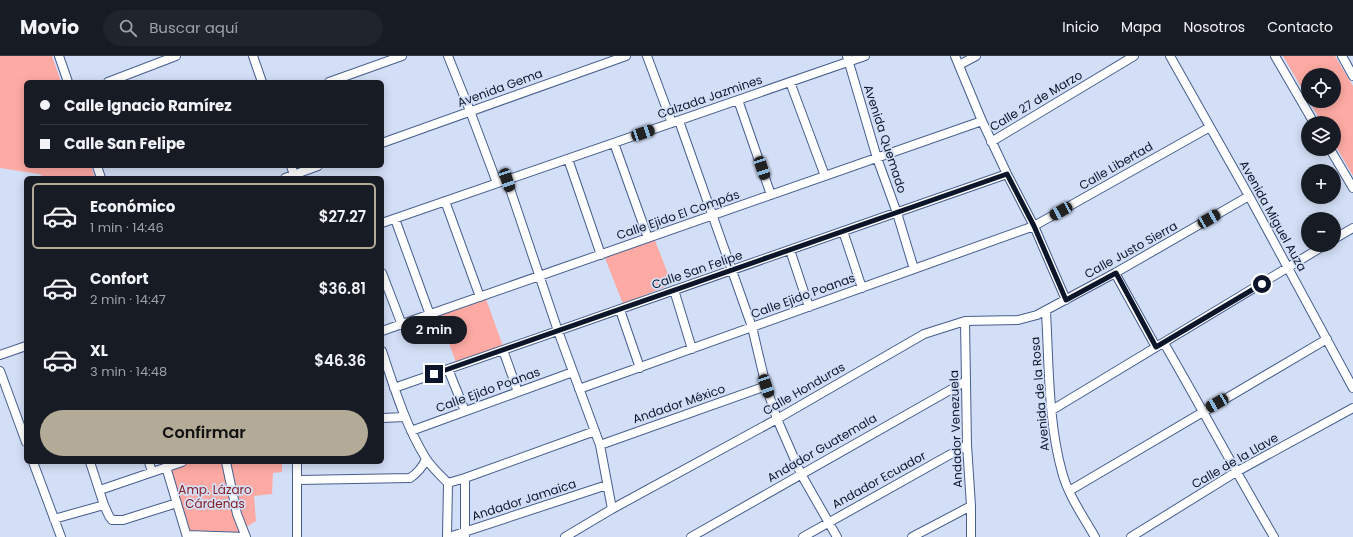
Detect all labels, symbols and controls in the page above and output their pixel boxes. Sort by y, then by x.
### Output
search box [103,10,383,46]
text: Movio [20,14,79,41]
icon: search [117,17,139,39]
text: Buscar aquí [149,17,238,38]
text: Inicio [1062,17,1099,37]
text: Mapa [1121,17,1162,37]
text: Nosotros [1184,17,1245,37]
text: Contacto [1267,17,1333,37]
street label: Avenida Gema [455,64,545,111]
street label: Calle 27 de Marzo [986,66,1086,135]
map controls [1301,68,1341,252]
button: locate [1301,68,1341,108]
street label: Calzada Jazmines [655,71,765,122]
street label: Avenida Quemado [860,82,911,196]
text: Calle Ignacio Ramírez [64,95,232,116]
button: layers [1301,116,1341,156]
car [630,123,656,143]
text: Calle San Felipe [64,133,185,154]
street label: Calle Libertad [1076,138,1156,194]
car [752,155,772,181]
street label: Avenida Miguel Auza [1236,157,1311,274]
button: + [1301,164,1341,204]
car [498,167,516,193]
street label: Calle Ejido El Compás [614,185,742,244]
text: Económico [90,196,175,217]
icon: car [42,198,78,234]
car [1048,200,1074,222]
text: $27.27 [319,206,366,227]
car [1196,208,1222,230]
button: − [1301,212,1341,252]
street label: Calle Justo Sierra [1081,217,1180,282]
text: 1 min · 14:46 [90,218,164,237]
street label: Calle San Felipe [649,246,744,293]
text: Confort [90,268,149,289]
street label: Calle Ejido Poanas [748,269,857,322]
icon: car [42,270,78,306]
route start [1253,275,1271,293]
text: $36.81 [319,278,366,299]
text: 2 min · 14:47 [90,290,166,309]
callout: 2 min [401,316,467,344]
text: 2 min [416,320,452,339]
street label: Avenida de la Rosa [1026,336,1053,452]
text: XL [90,340,108,361]
icon: car [42,342,78,378]
text: $46.36 [314,350,366,371]
street label: Calle Honduras [760,358,848,419]
text: 3 min · 14:48 [90,362,167,381]
street label: Calle Ejido Poanas [433,363,542,416]
route end [425,365,443,383]
street label: Andador Venezuela [945,370,966,488]
car [757,373,775,399]
street label: Andador México [630,380,728,427]
car [1204,392,1230,414]
street label: Andador Guatemala [764,409,880,486]
button: Confirmar [40,410,368,456]
street label: Calle de la Llave [1188,429,1281,492]
street label: Andador Ecuador [829,446,929,512]
street label: Andador Jamaica [469,475,578,524]
park label: Amp. Lázaro Cárdenas [178,481,252,512]

